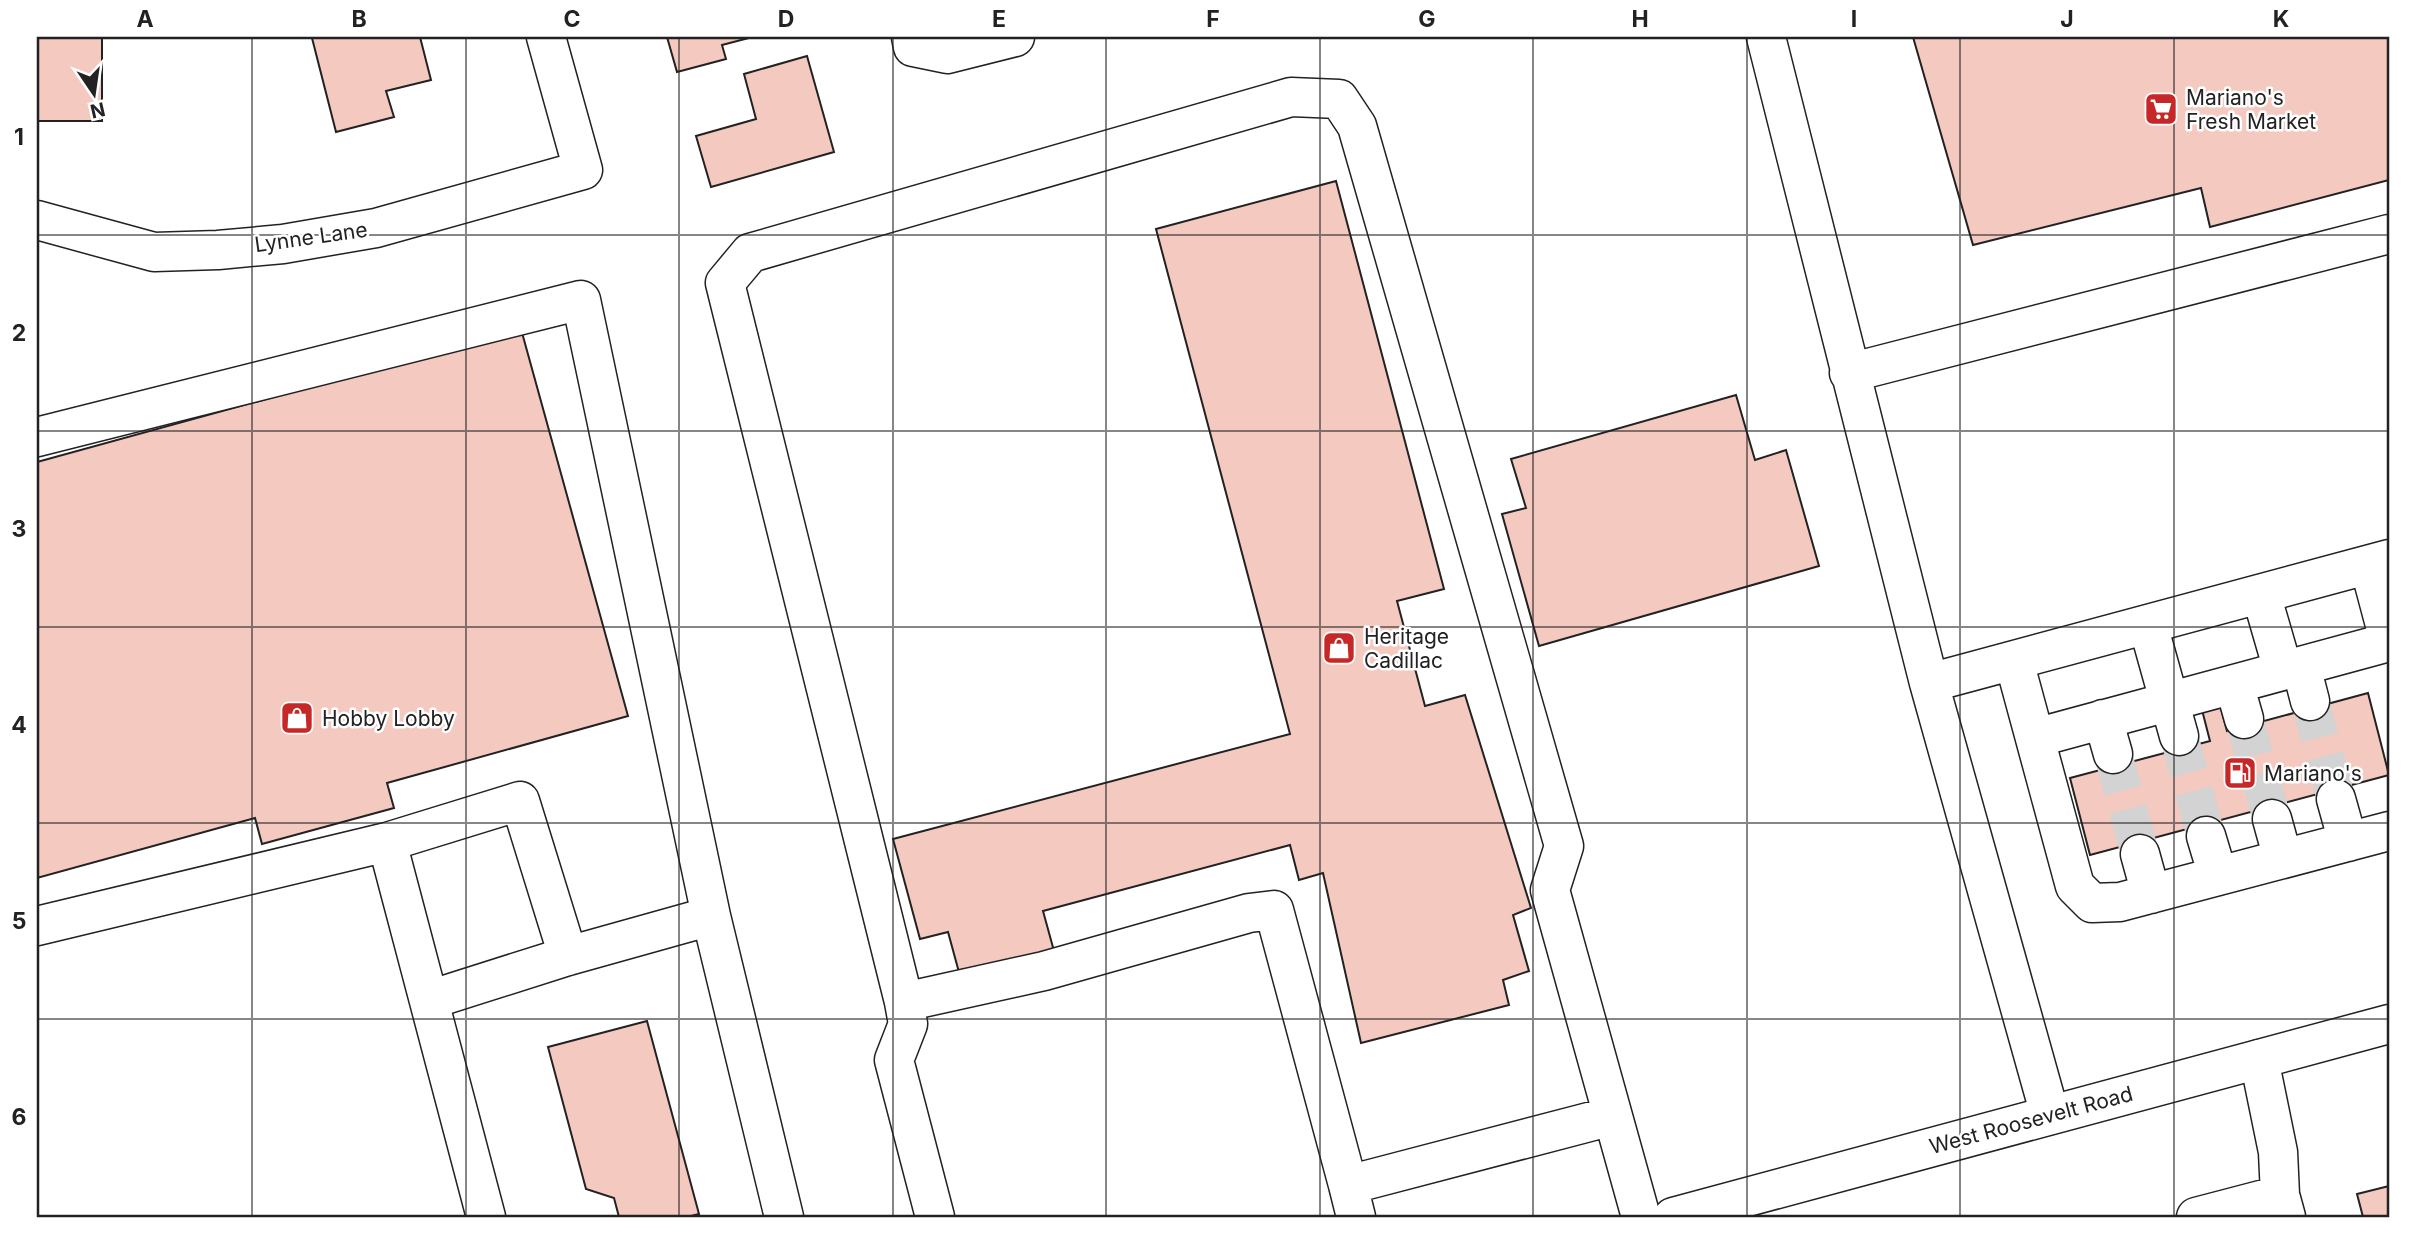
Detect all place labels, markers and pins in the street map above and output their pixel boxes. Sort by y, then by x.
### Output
place label: Mariano's Fresh Market [2186,85,2316,134]
supermarket icon: Mariano's Fresh Market [2142,90,2180,128]
place label: Heritage Cadillac [1364,624,1449,673]
shop icon: Heritage Cadillac [1320,629,1358,667]
shop icon: Hobby Lobby [278,699,316,737]
place label: Hobby Lobby [322,706,455,731]
fuel station icon: Mariano's [2221,754,2259,792]
place label: Mariano's [2264,761,2362,786]

